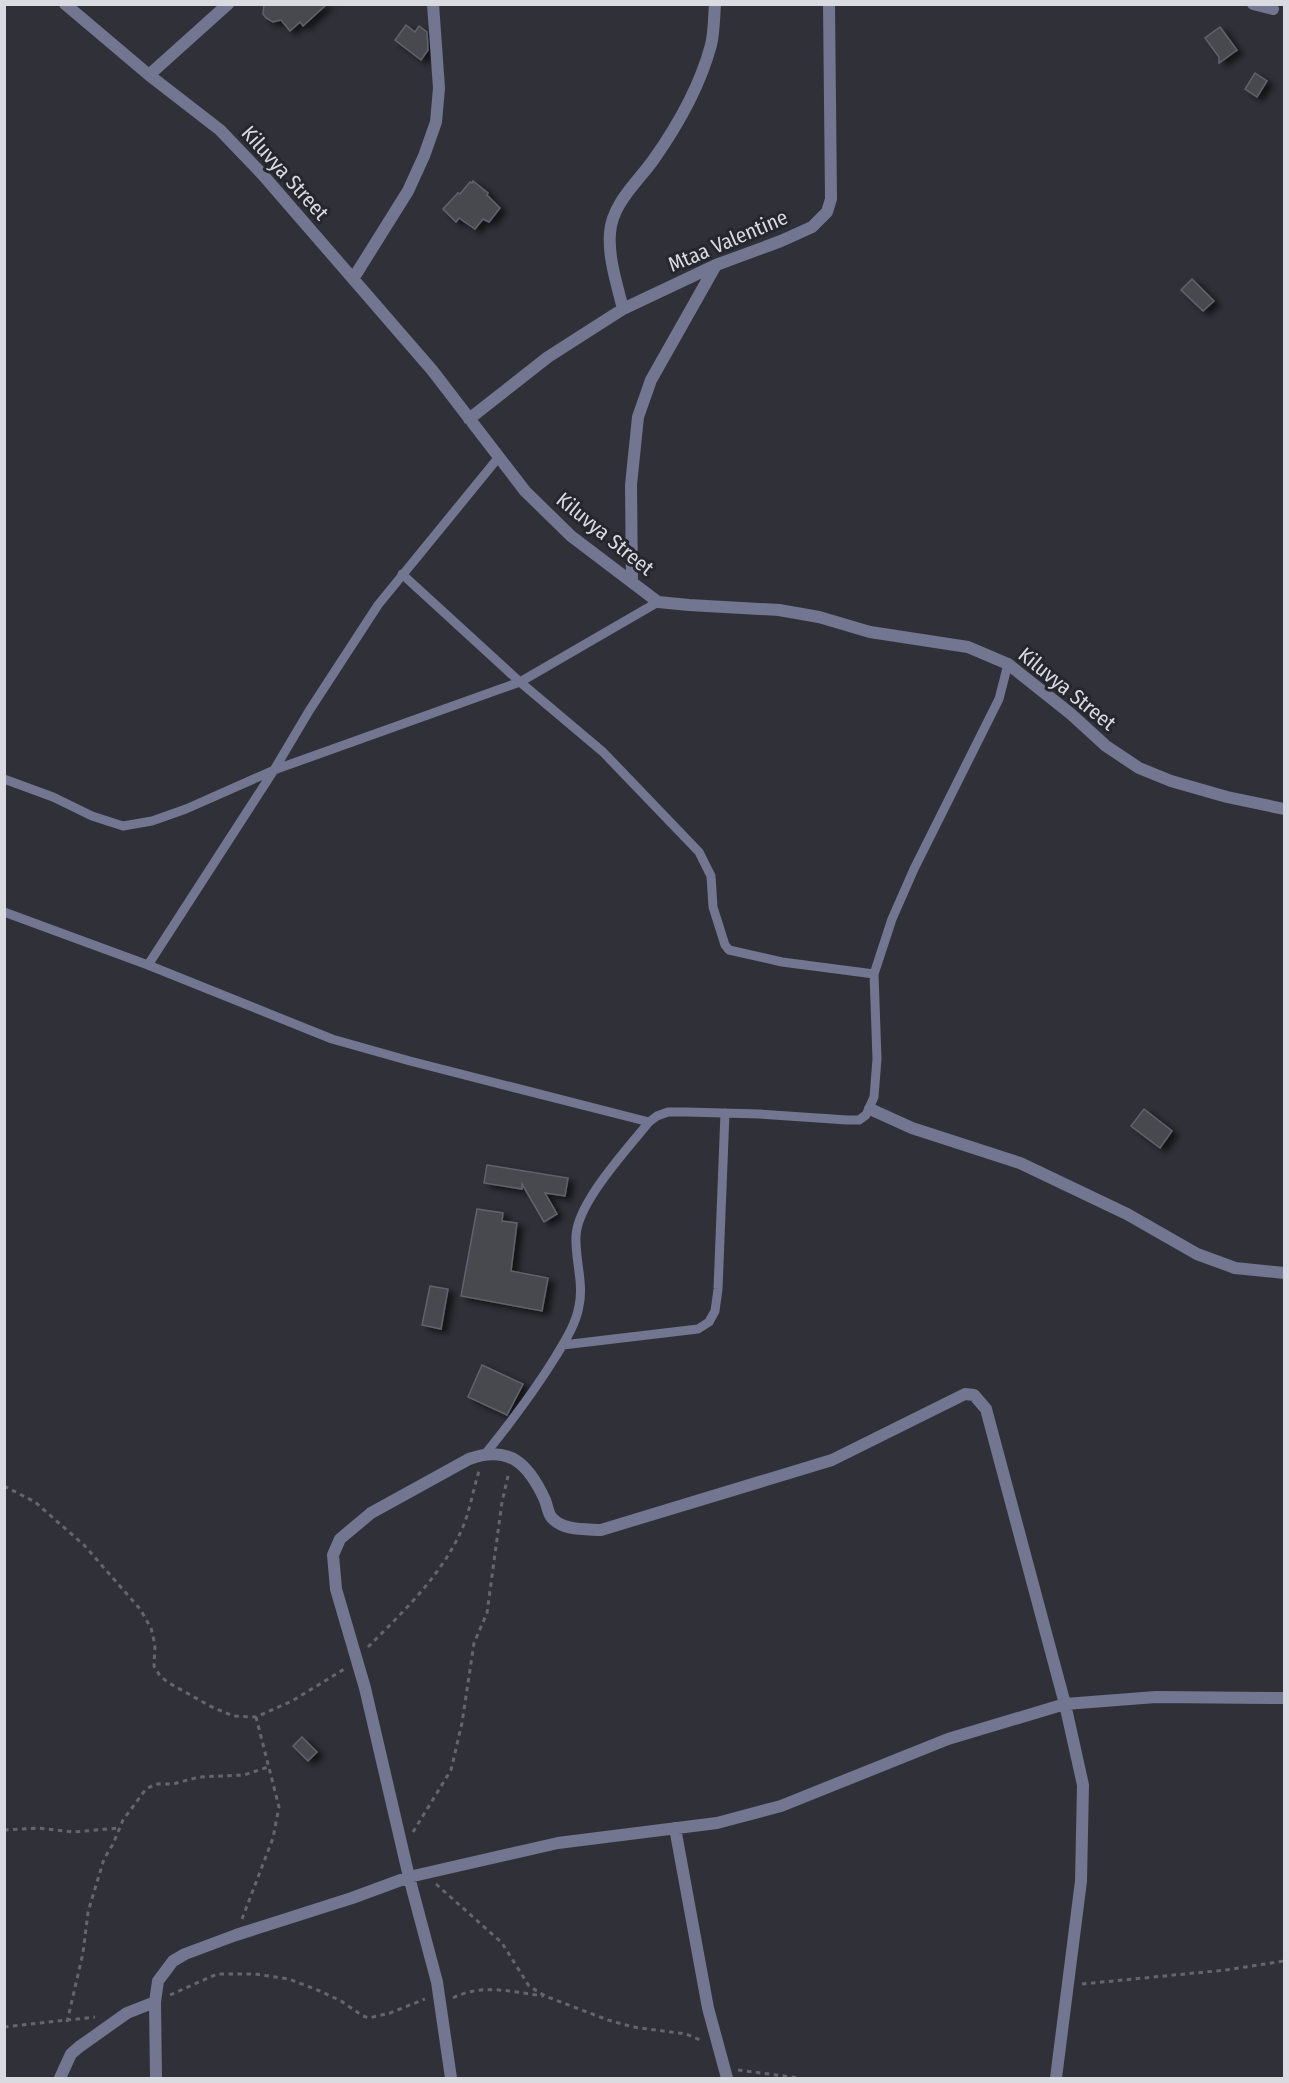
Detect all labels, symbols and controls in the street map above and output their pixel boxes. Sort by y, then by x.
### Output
street label: Kiluvya Street [236,120,334,226]
street label: Mtaa Valentine [664,204,792,278]
street label: Kiluvya Street [551,487,659,581]
street label: Kiluvya Street [1013,642,1121,736]

